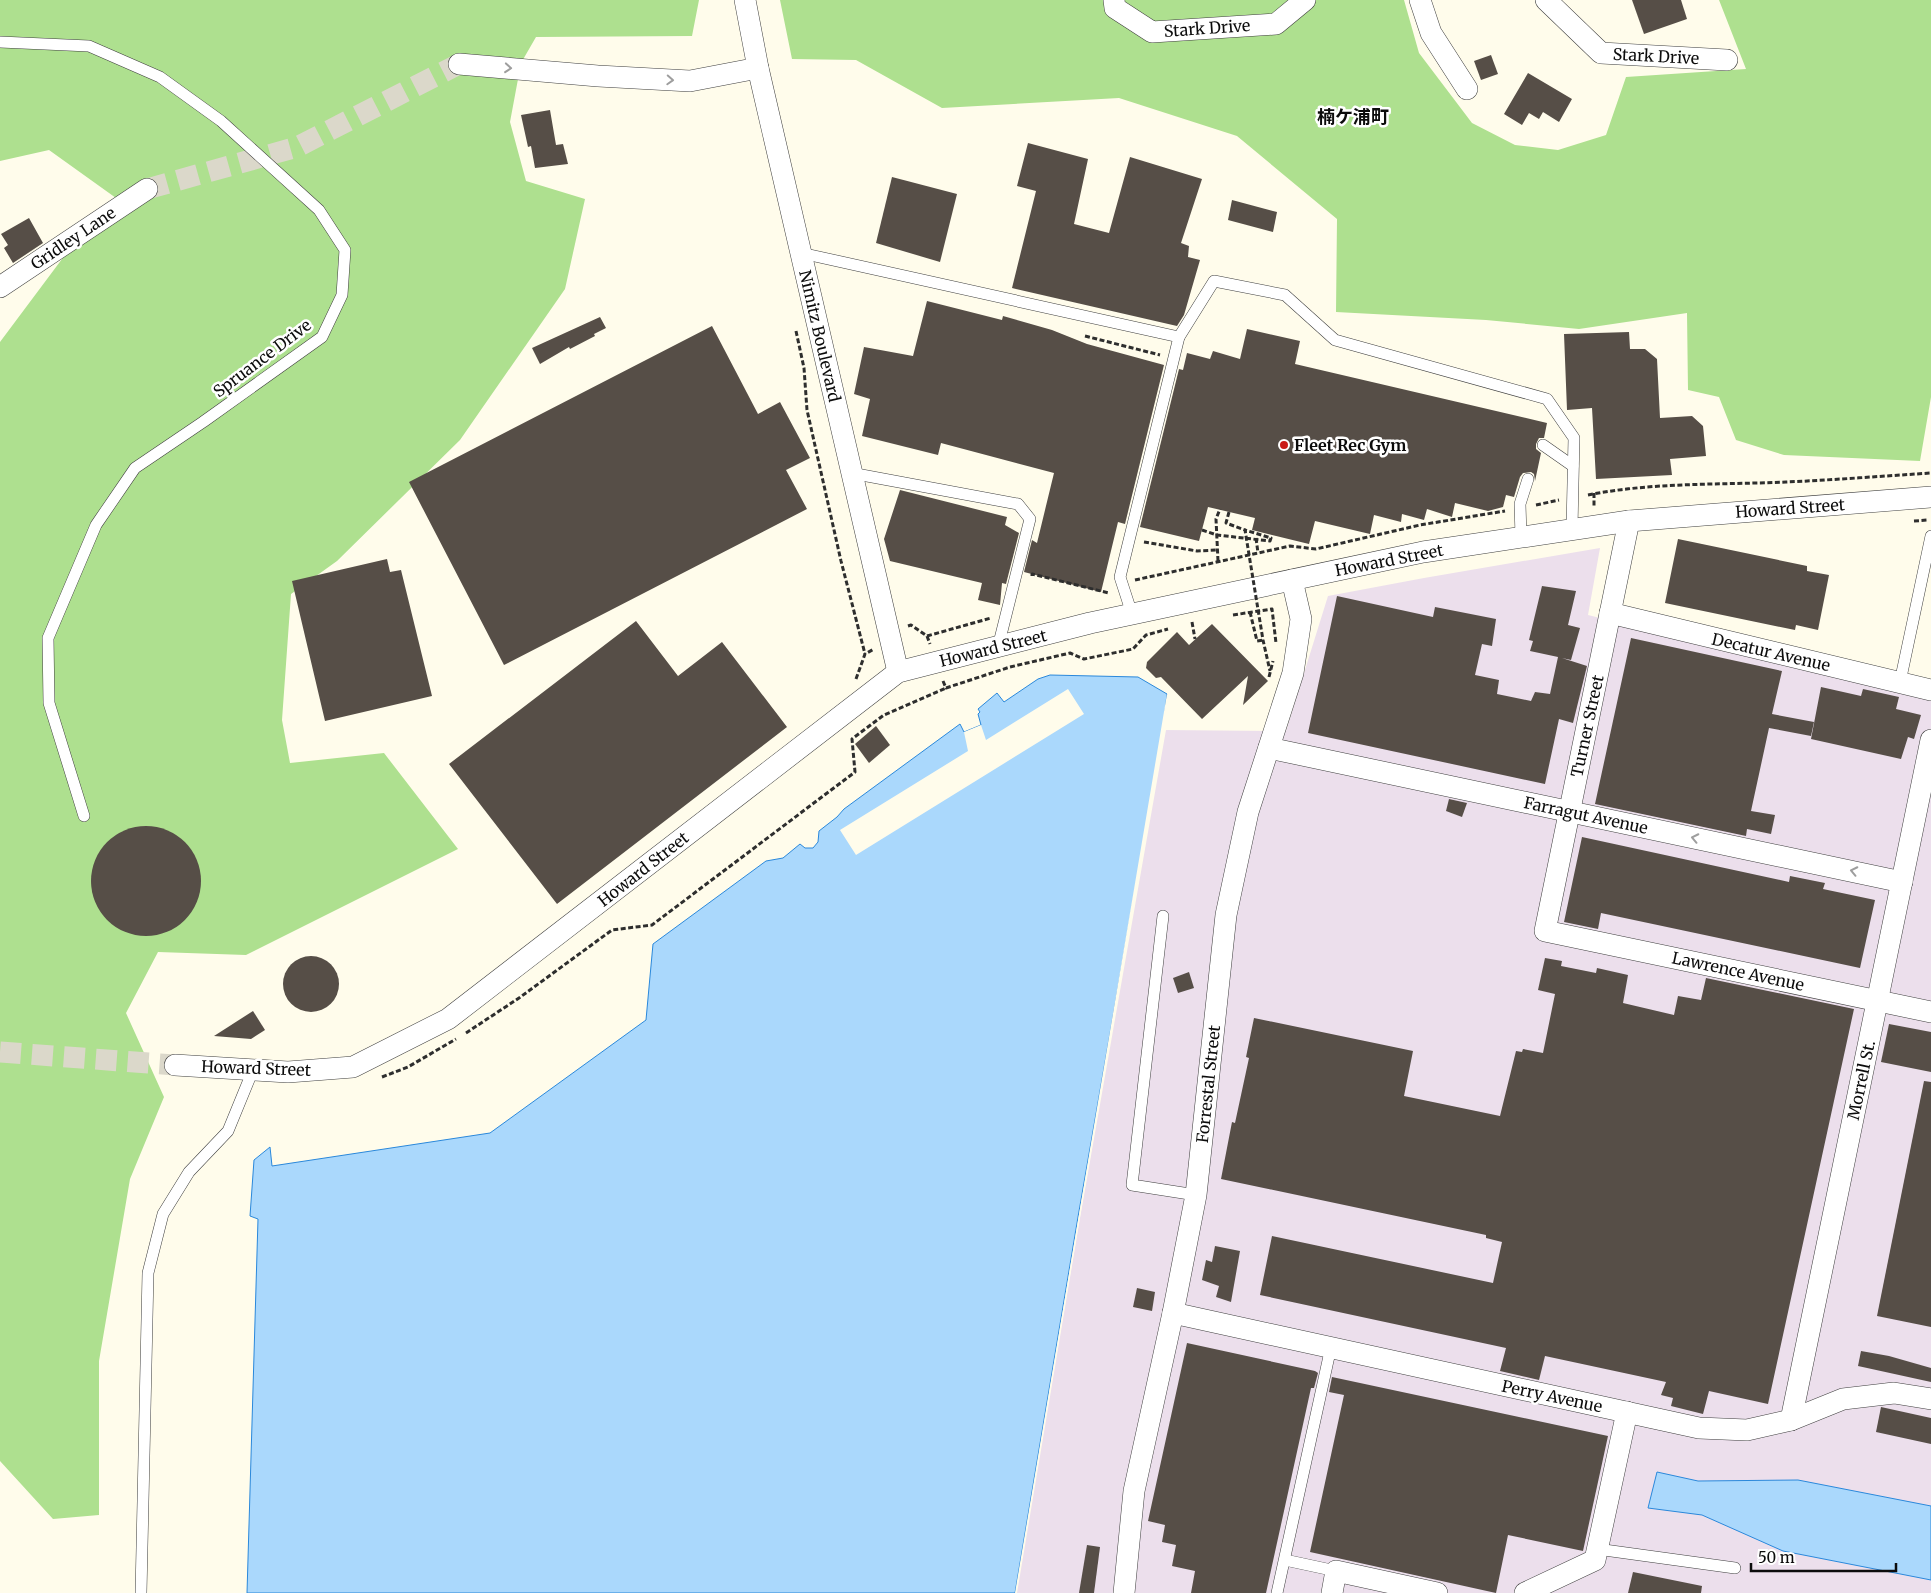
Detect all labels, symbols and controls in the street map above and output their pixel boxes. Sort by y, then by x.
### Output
street label: Stark Drive [1163,15,1251,41]
street label: Stark Drive [1612,44,1700,68]
one-way arrow [504,63,512,74]
one-way arrow [666,75,674,86]
district label: 楠ケ浦町 [1317,105,1389,128]
street label: Gridley Lane [27,202,119,274]
street label: Nimitz Boulevard [795,268,845,404]
street label: Spruance Drive [209,315,315,401]
place label: Fleet Rec Gym [1294,435,1406,455]
marker: Fleet Rec Gym [1278,439,1290,451]
street label: Howard Street [1735,494,1846,522]
street label: Howard Street [1333,540,1446,580]
street label: Howard Street [937,625,1049,671]
street label: Decatur Avenue [1710,629,1832,675]
street label: Turner Street [1566,672,1608,779]
street label: Farragut Avenue [1522,792,1650,838]
street label: Howard Street [594,827,693,911]
one-way arrow [1691,833,1700,844]
one-way arrow [1850,867,1859,877]
street label: Lawrence Avenue [1670,947,1806,995]
street label: Forrestal Street [1192,1023,1224,1144]
street label: Morrell St. [1843,1038,1879,1122]
street label: Howard Street [201,1056,312,1080]
street label: Perry Avenue [1500,1376,1604,1416]
scale bar [1751,1540,1896,1572]
text: 50 m [1758,1548,1795,1567]

